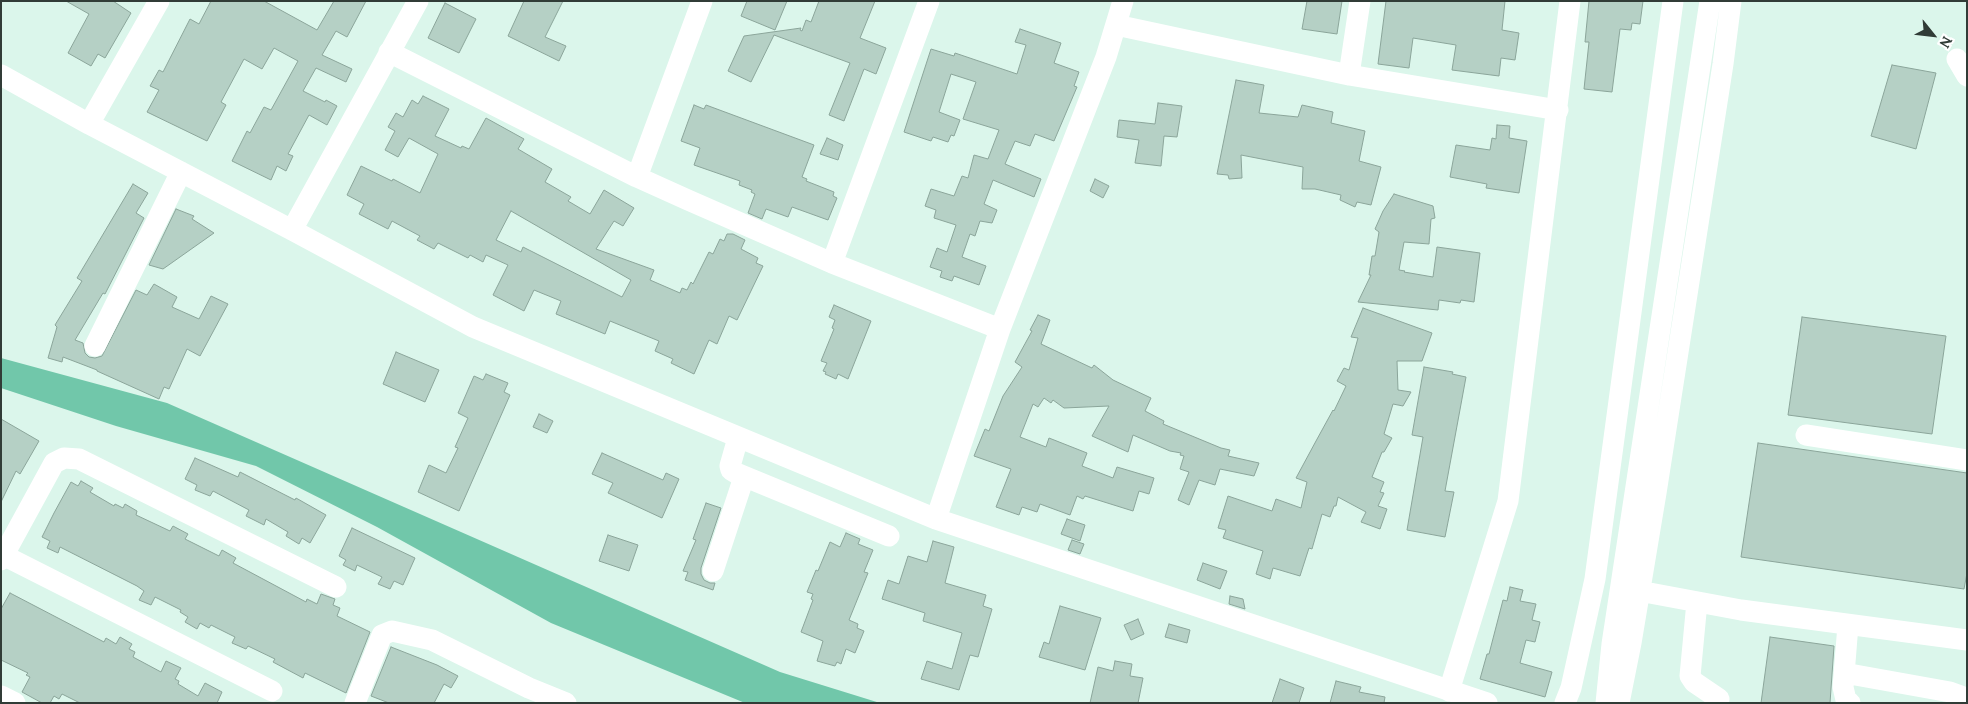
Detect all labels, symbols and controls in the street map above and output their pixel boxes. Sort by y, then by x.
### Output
north arrow [1908,10,1958,60]
text: N [1936,33,1957,51]

